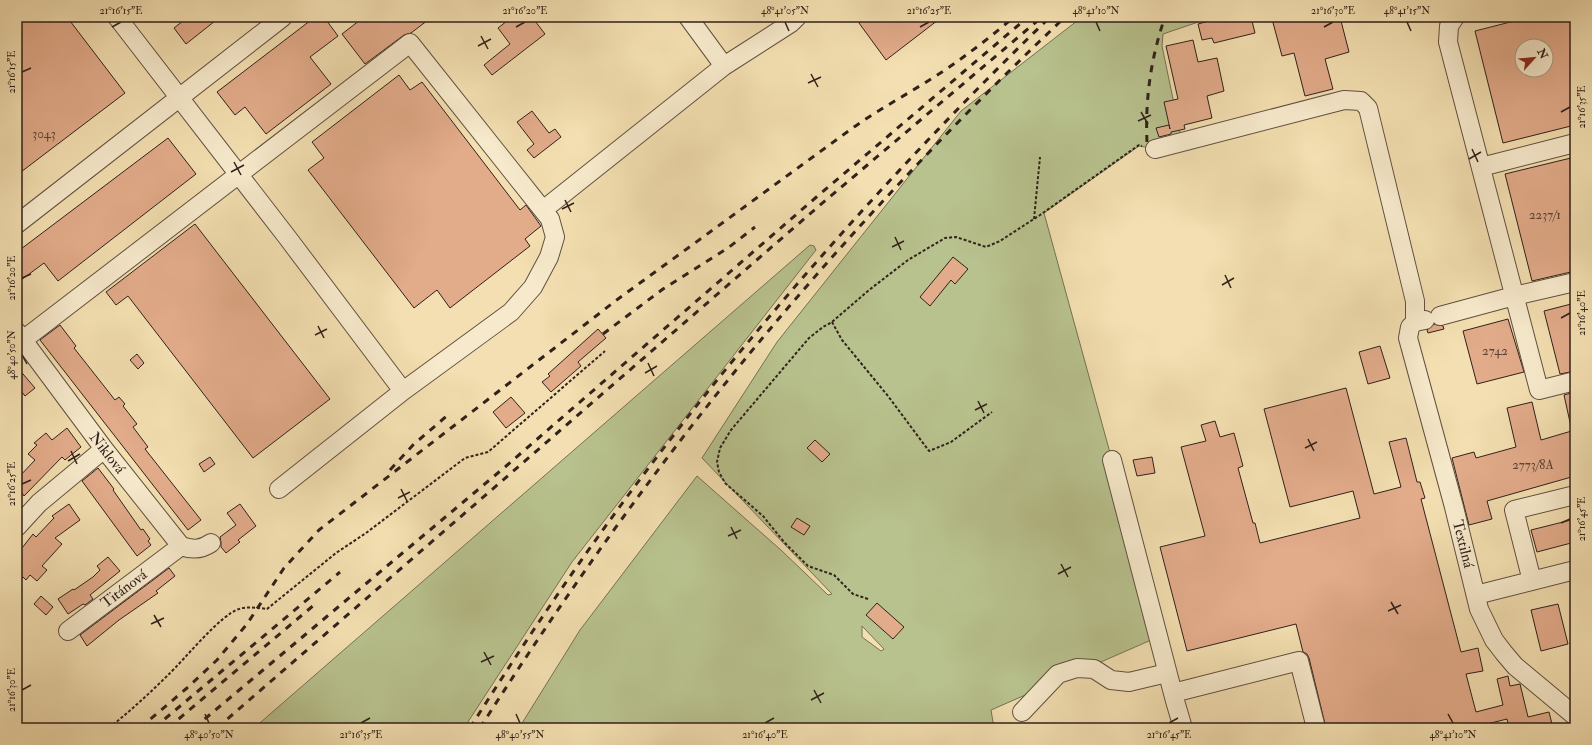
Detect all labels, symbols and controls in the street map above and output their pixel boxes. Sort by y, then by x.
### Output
text: 21°16'15"E [100,5,142,17]
text: 21°16'20"E [502,5,548,17]
text: 48°41'05"N [761,5,809,17]
text: 21°16'25"E [907,5,951,17]
text: 48°41'10"N [1072,5,1120,17]
text: 21°16'30"E [1311,5,1355,17]
text: 48°41'15"N [1384,5,1430,17]
north arrow [1514,38,1554,78]
text: N [1534,45,1551,62]
text: 21°16'15"E [6,51,18,93]
text: 21°16'35"E [1576,85,1588,129]
house number: 3043 [32,126,56,142]
house number: 2237/1 [1529,207,1561,223]
text: 21°16'20"E [6,255,18,301]
text: 21°16'40"E [1576,290,1588,336]
text: 48°40'50"N [6,330,18,380]
house number: 2742 [1482,343,1508,359]
street label: Niklová [85,428,130,478]
house number: 2773/8A [1512,457,1554,473]
text: 21°16'25"E [6,462,18,506]
text: 21°16'45"E [1576,497,1588,541]
street label: Textilná [1448,518,1478,571]
street label: Titánová [97,565,152,613]
text: 21°16'30"E [6,668,18,712]
text: 48°40'50"N [184,729,234,741]
text: 21°16'35"E [339,729,383,741]
text: 48°40'55"N [496,729,544,741]
text: 21°16'40"E [742,729,788,741]
text: 21°16'45"E [1147,729,1191,741]
text: 48°41'10"N [1429,729,1477,741]

